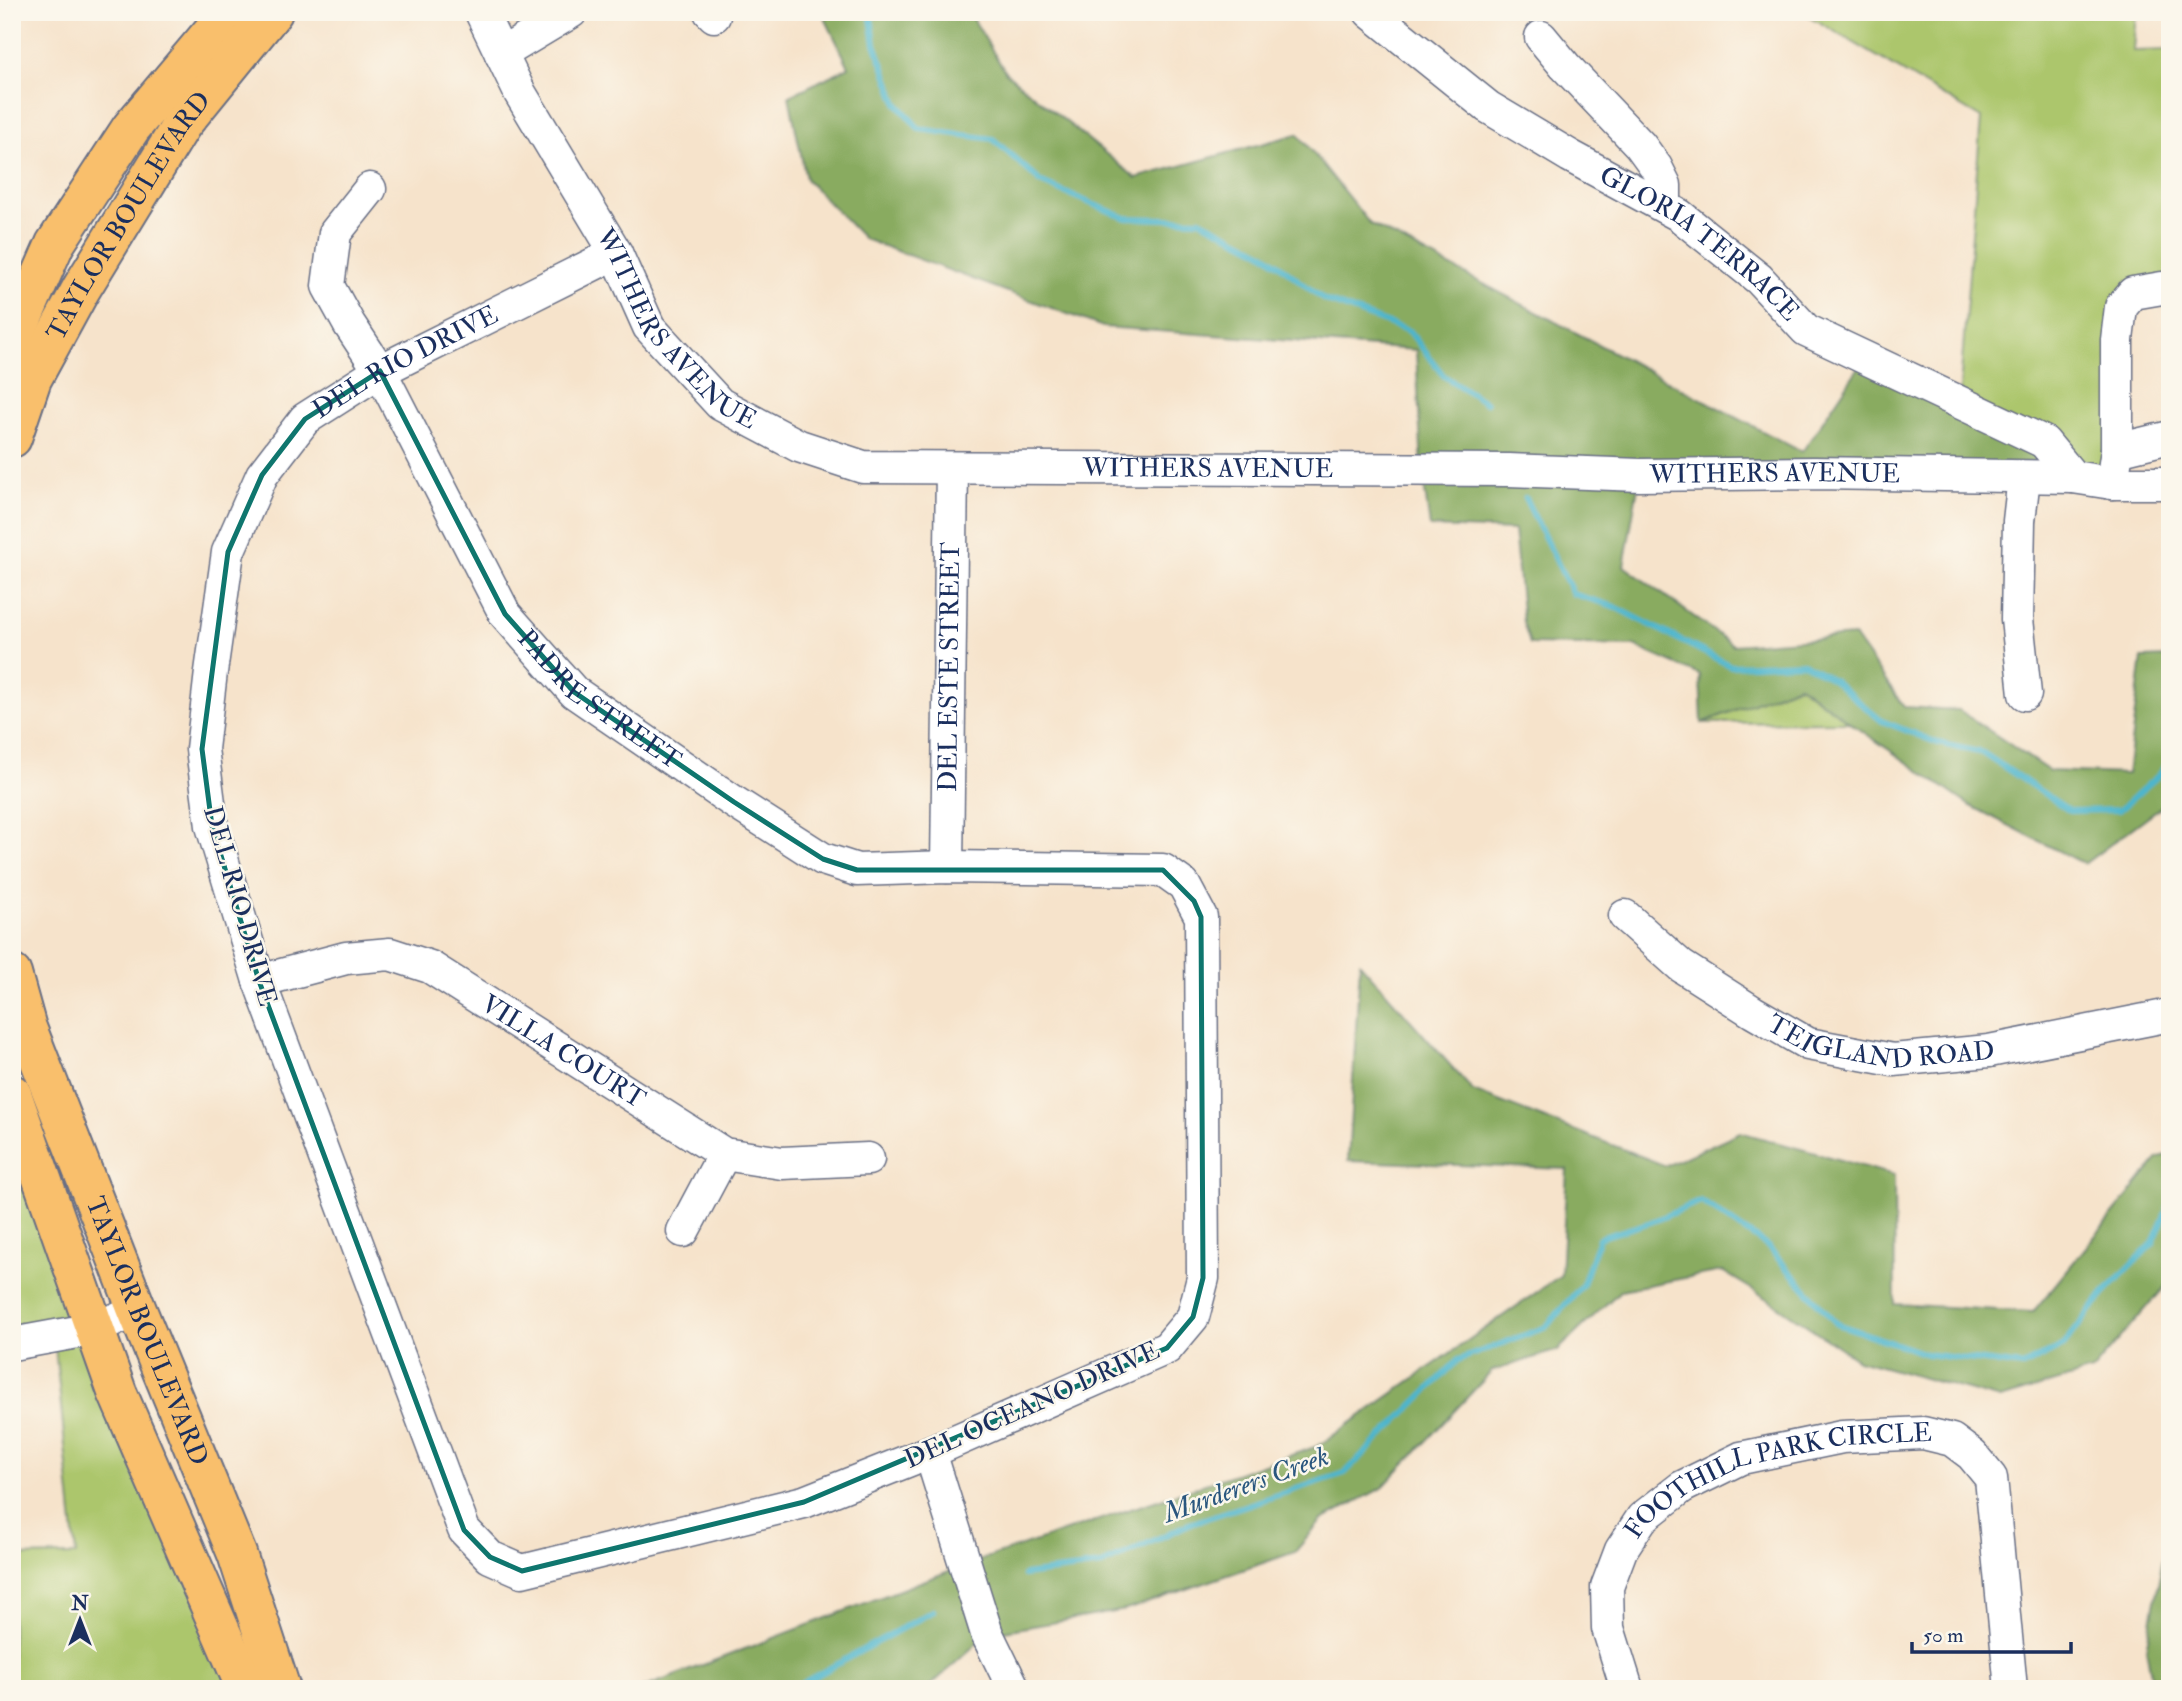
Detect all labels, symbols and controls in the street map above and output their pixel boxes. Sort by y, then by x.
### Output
street label: TAYLOR BOULEVARD [40,85,218,346]
street label: GLORIA TERRACE [1594,159,1806,328]
street label: WITHERS AVENUE [588,222,762,436]
street label: DEL RIO DRIVE [307,299,503,426]
street label: WITHERS AVENUE [1081,452,1333,485]
street label: WITHERS AVENUE [1648,457,1900,491]
street label: DEL ESTE STREET [932,542,967,792]
street label: PADRE STREET [510,623,687,777]
street label: DEL RIO DRIVE [196,802,284,1010]
street label: VILLA COURT [475,988,651,1116]
street label: TEIGLAND ROAD [1761,1008,1996,1076]
street label: TAYLOR BOULEVARD [78,1192,215,1470]
street label: DEL OCEANO DRIVE [899,1334,1165,1476]
street label: FOOTHILL PARK CIRCLE [1617,1417,1933,1544]
water label: Murderers Creek [1156,1439,1334,1532]
north arrow [46,1586,116,1656]
text: N [70,1592,89,1616]
scale bar [1912,1610,2072,1654]
text: 50 m [1923,1622,1964,1649]

